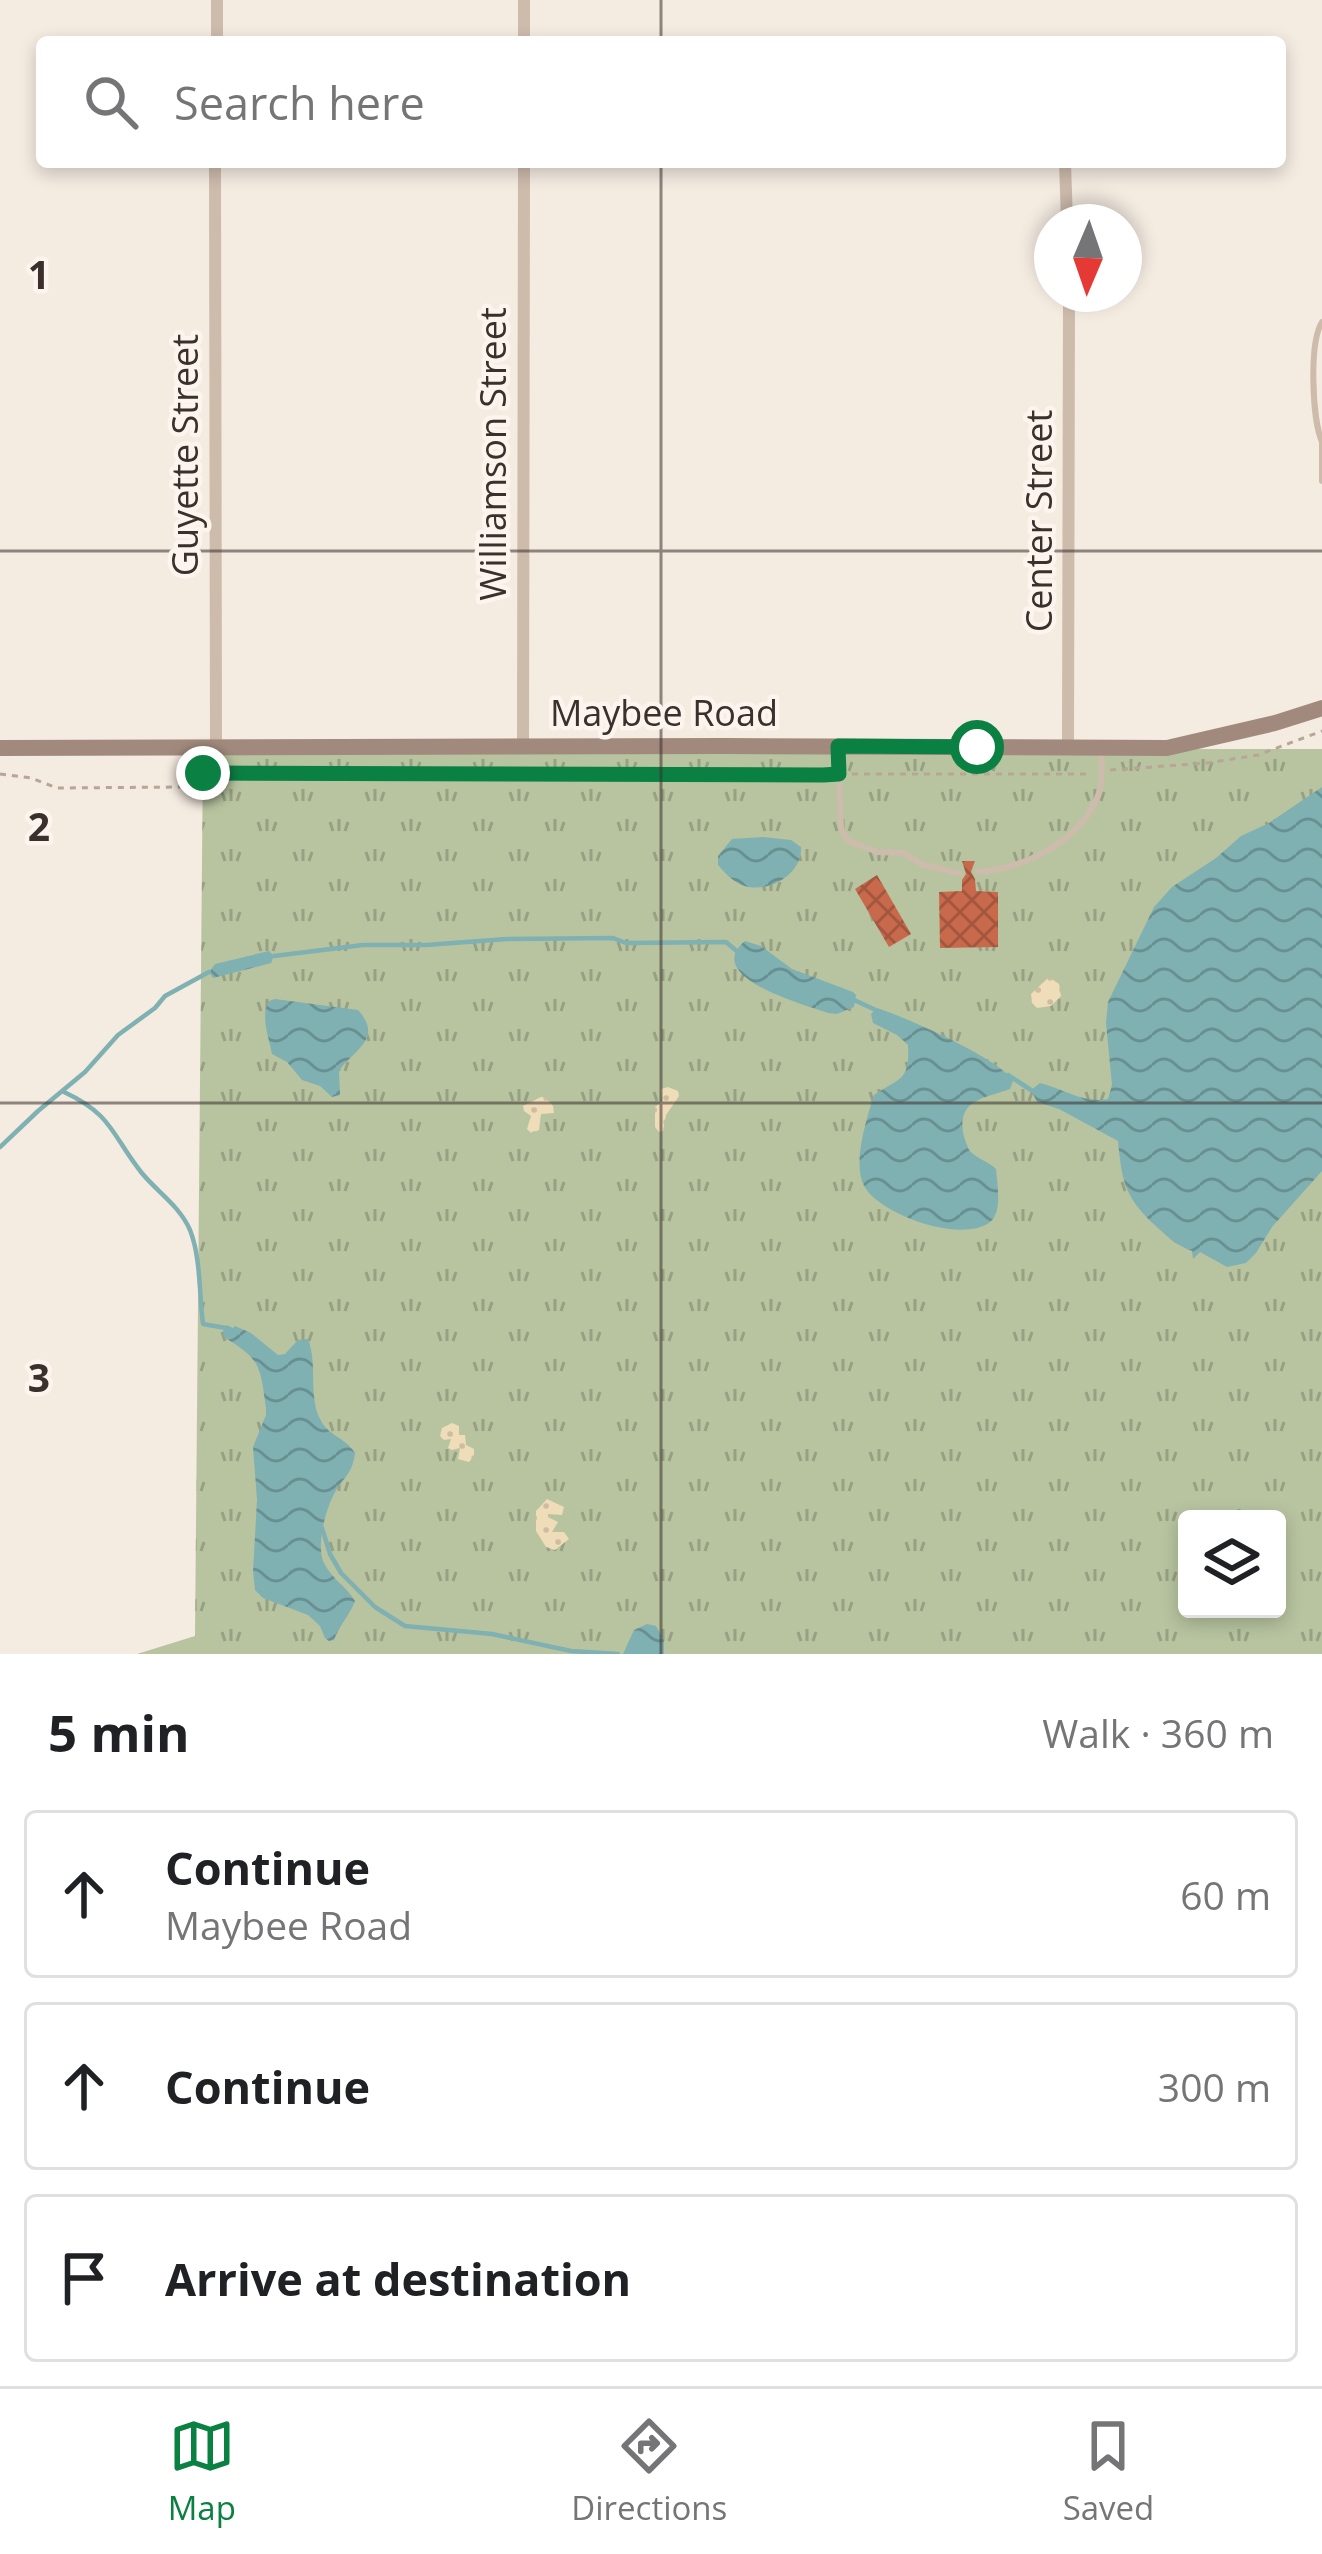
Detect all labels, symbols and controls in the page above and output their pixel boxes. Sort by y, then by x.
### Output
search box [36,36,1286,168]
icon: search [78,69,144,135]
text: Search here [174,72,425,133]
north arrow [1034,204,1142,312]
text: 1 [28,247,50,300]
street label: Williamson Street [468,307,517,601]
street label: Guyette Street [160,334,209,576]
street label: Center Street [1014,410,1063,632]
street label: Maybee Road [550,688,778,737]
route start [950,720,1004,774]
route end [176,746,230,800]
text: 2 [28,799,50,852]
text: 3 [28,1350,50,1403]
map controls [1178,1510,1286,1618]
button: layers [1178,1510,1286,1618]
text: 5 min [48,1697,190,1767]
text: Walk · 360 m [1042,1706,1274,1759]
text: Continue [165,1837,370,1898]
icon: ahead [51,1861,117,1927]
text: 60 m [1180,1868,1271,1921]
text: Maybee Road [165,1898,412,1951]
icon: ahead [51,2053,117,2119]
text: Continue [165,2056,370,2117]
text: 300 m [1158,2060,1271,2113]
icon: arrive [51,2245,117,2311]
text: Arrive at destination [165,2248,631,2309]
tab: Map [168,2413,236,2530]
tab: Directions [571,2413,727,2530]
tab: Saved [1063,2413,1154,2530]

